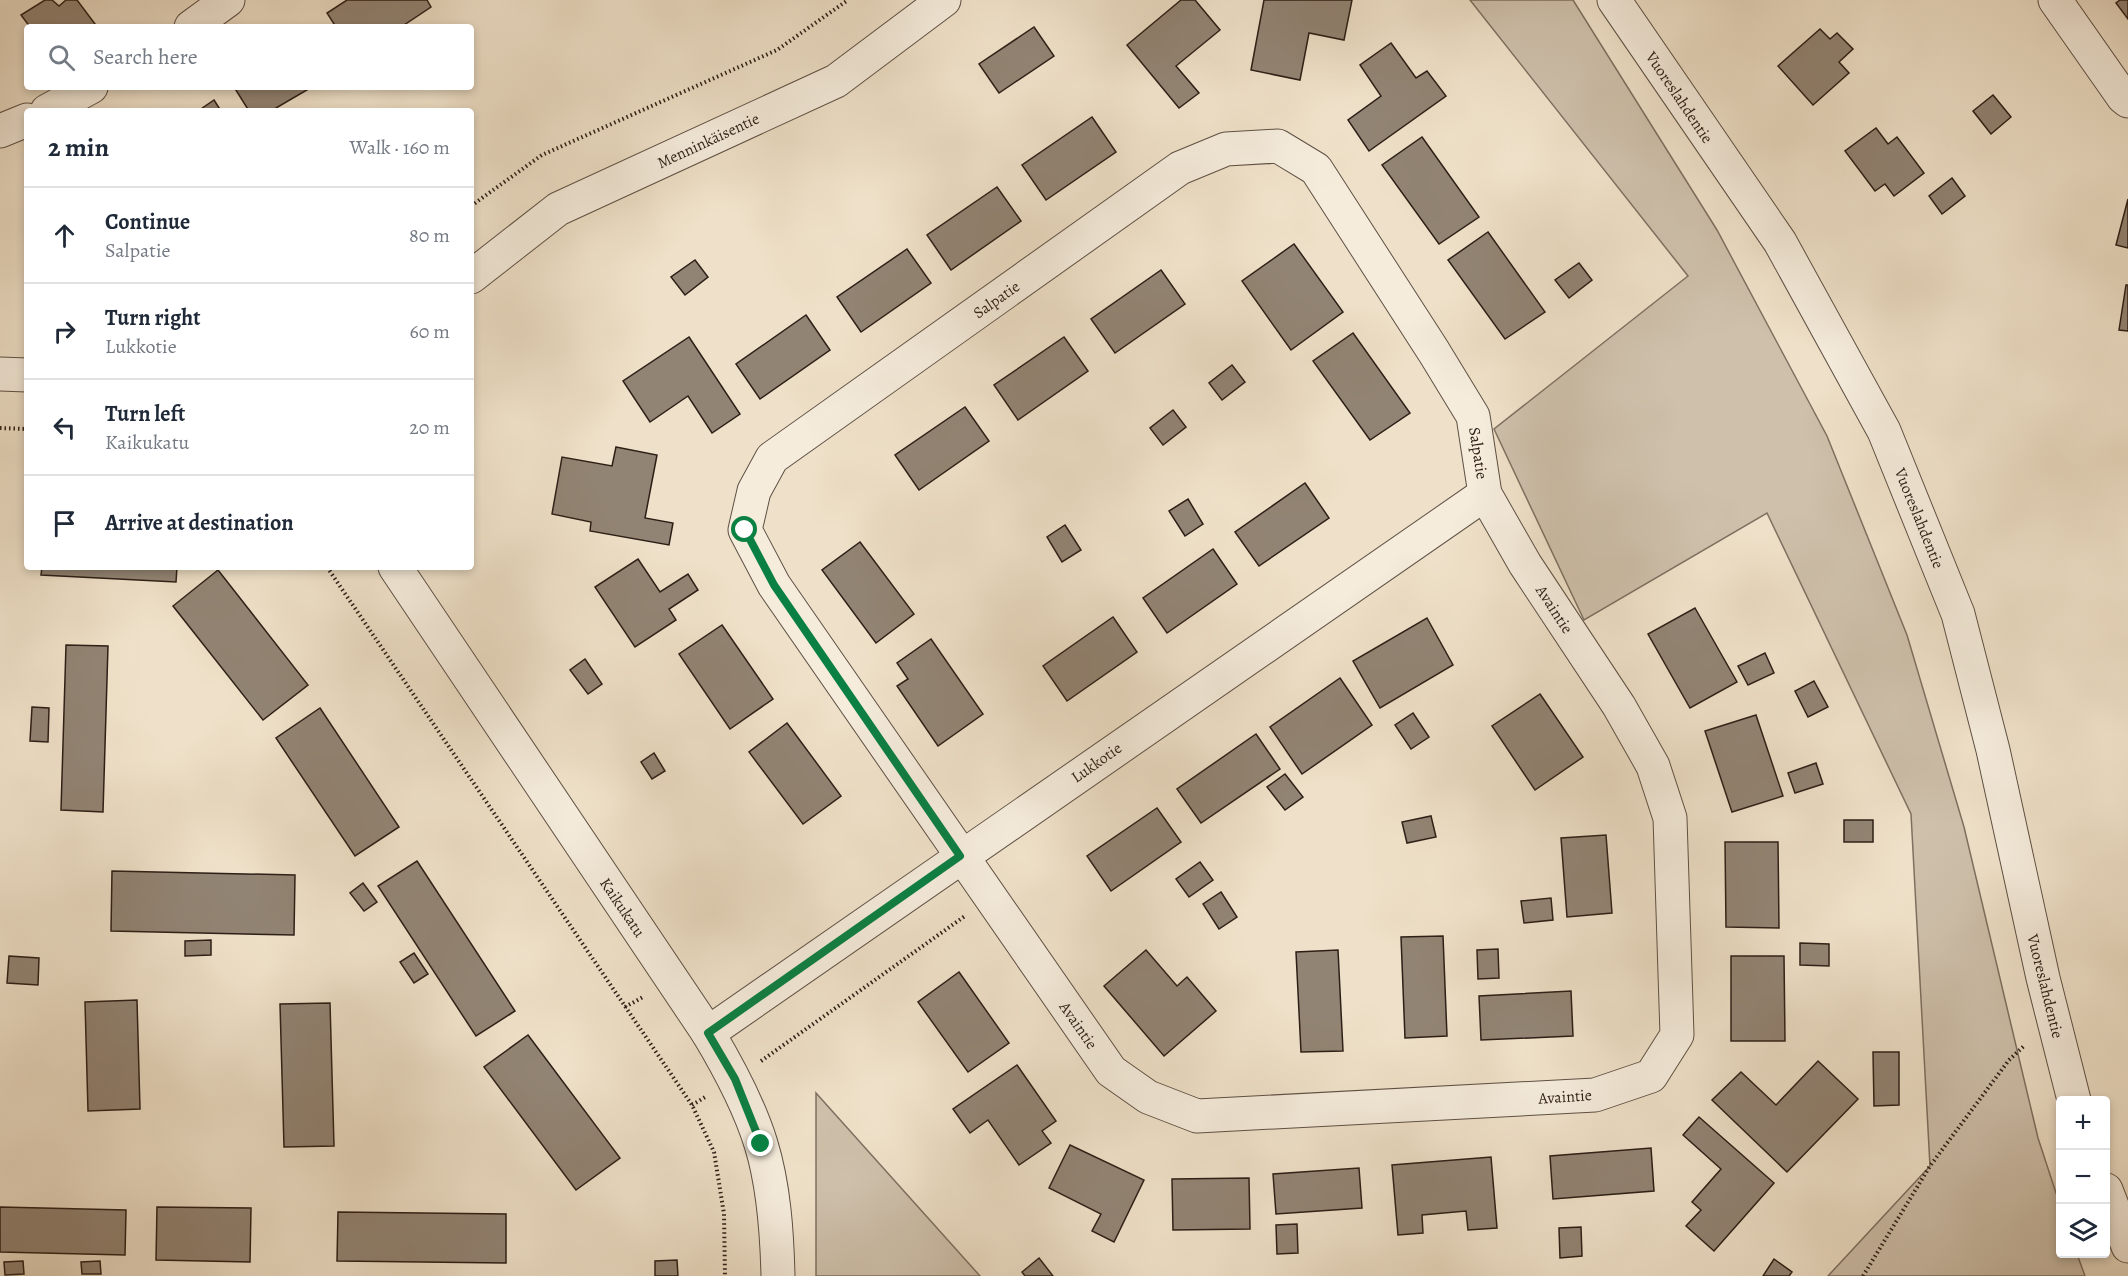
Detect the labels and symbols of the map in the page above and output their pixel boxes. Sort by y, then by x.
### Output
street label: Vuoreslahdentie [1640,46,1718,148]
street label: Menninkäisentie [654,108,763,174]
street label: Salpatie [969,276,1024,324]
street label: Salpatie [1463,426,1493,481]
street label: Vuoreslahdentie [1889,464,1949,572]
route start [731,516,757,542]
street label: Avaintie [1530,580,1578,638]
street label: Lukkotie [1067,737,1126,788]
street label: Kaikukatu [594,873,650,942]
street label: Vuoreslahdentie [2021,931,2069,1041]
street label: Avaintie [1053,996,1103,1054]
street label: Avaintie [1537,1084,1593,1110]
route end [747,1130,773,1156]

